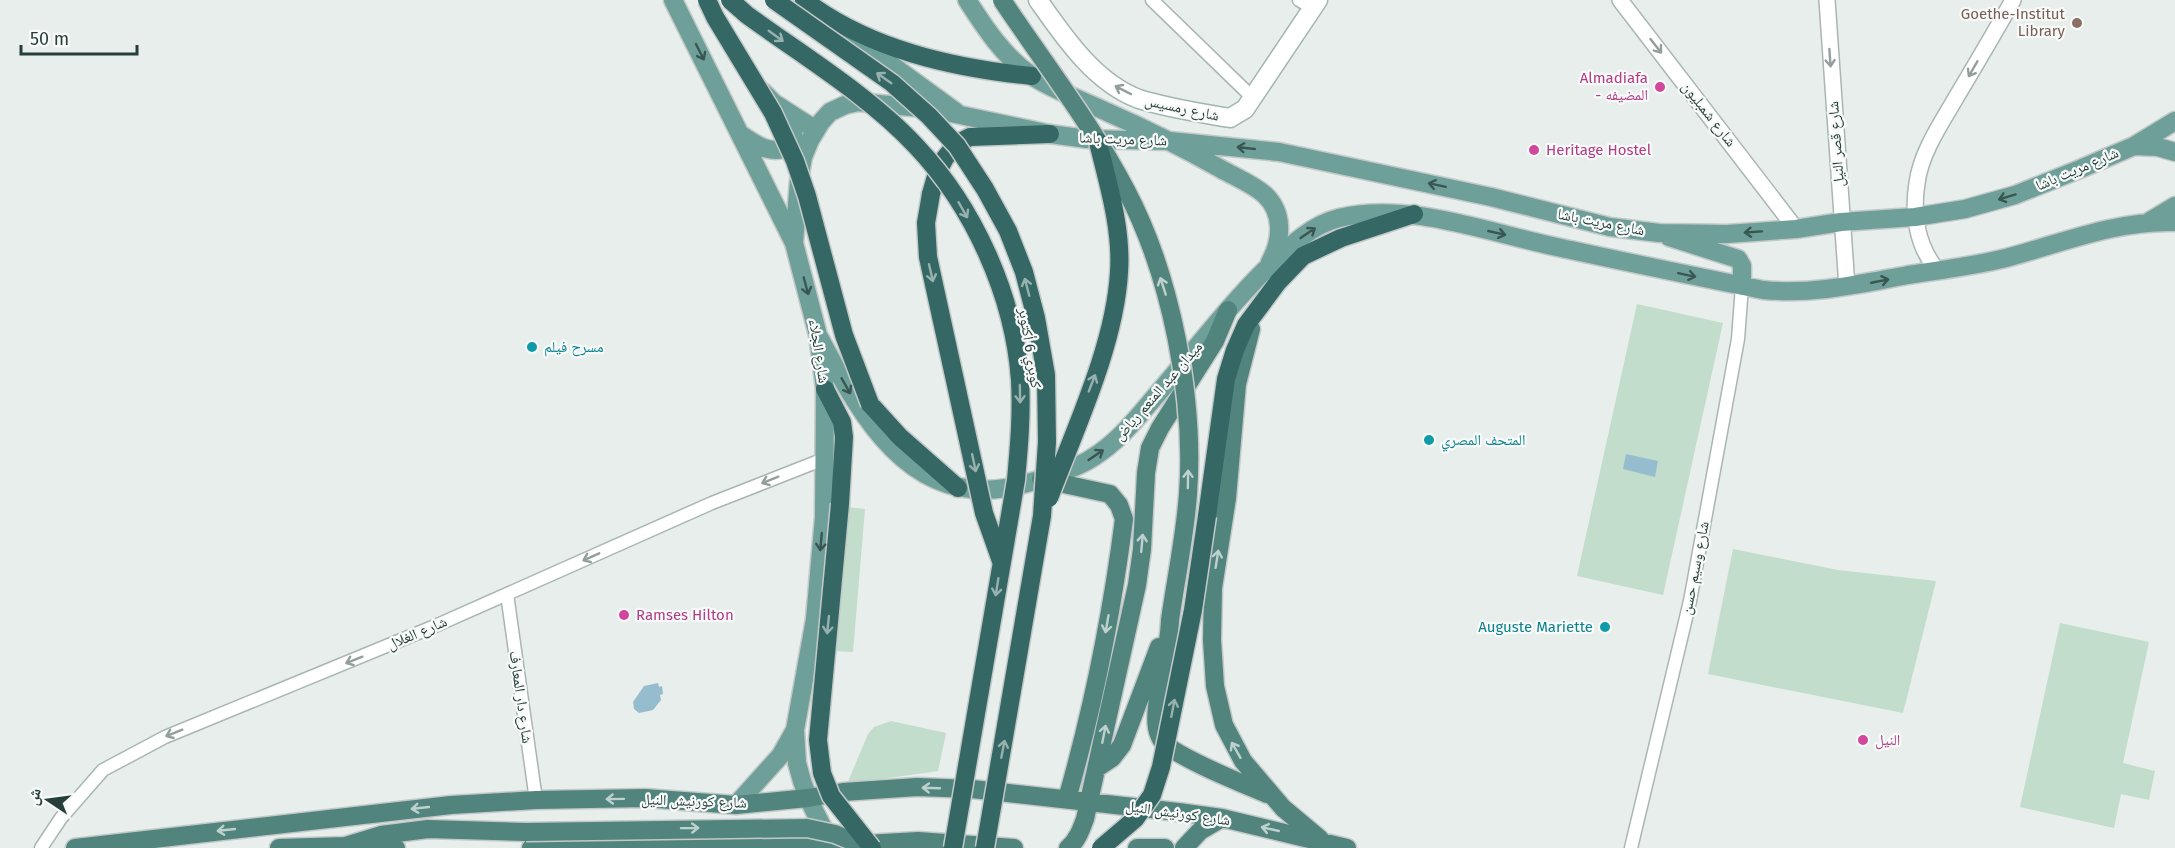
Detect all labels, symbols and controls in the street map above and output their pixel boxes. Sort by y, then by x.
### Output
place label: Goethe-Institut Library [1961,5,2066,40]
marker: Goethe-Institut Library [2070,16,2084,30]
scale bar [21,18,136,56]
text: 50 m [30,28,69,50]
one-way arrow [767,30,783,42]
one-way arrow [1650,38,1663,54]
one-way arrow [694,43,706,60]
one-way arrow [1825,48,1836,68]
one-way arrow [1967,60,1979,77]
place label: Almadiafa - المضيفه [1580,69,1648,104]
one-way arrow [876,72,893,84]
street label: شارع شمبليون [1677,78,1740,151]
marker: Almadiafa - المضيفه [1653,80,1667,94]
one-way arrow [1114,84,1132,95]
street label: شارع رمسيس [1143,91,1221,126]
street label: شارع قصر النيل [1824,100,1849,187]
street label: شارع مريت باشا [1078,128,1168,151]
place label: Heritage Hostel [1546,141,1652,159]
one-way arrow [1236,142,1256,153]
marker: Heritage Hostel [1527,143,1541,157]
street label: شارع مريت باشا [2033,143,2122,195]
one-way arrow [1428,179,1447,191]
one-way arrow [1998,192,2017,203]
one-way arrow [957,201,969,218]
street label: شارع مريت باشا [1556,205,1646,240]
one-way arrow [1300,227,1316,239]
one-way arrow [1743,227,1763,238]
one-way arrow [1487,228,1506,240]
one-way arrow [926,263,937,282]
one-way arrow [1677,270,1697,281]
one-way arrow [1870,275,1889,286]
one-way arrow [801,277,812,296]
one-way arrow [1021,277,1033,296]
one-way arrow [1157,277,1168,296]
street label: كوبري 6 أكتوبر [1012,306,1045,390]
street label: شارع الجلاء [804,318,833,385]
place label: مسرح فيلم [544,338,604,357]
street label: ميدان عبد المنعم رياض [1110,338,1207,445]
marker: مسرح فيلم [525,340,539,354]
one-way arrow [1088,374,1099,392]
one-way arrow [840,377,852,394]
one-way arrow [1014,383,1026,403]
place label: المتحف المصري [1441,431,1526,452]
marker: المتحف المصري [1422,433,1436,447]
one-way arrow [1087,449,1104,461]
one-way arrow [969,453,980,472]
one-way arrow [1182,469,1194,489]
one-way arrow [761,475,780,486]
street label: شارع وسيم حسن [1677,520,1714,617]
one-way arrow [815,532,826,552]
one-way arrow [1137,534,1148,554]
one-way arrow [1211,550,1222,569]
one-way arrow [582,552,600,563]
one-way arrow [991,577,1002,596]
place label: Ramses Hilton [636,606,734,624]
marker: Ramses Hilton [617,608,631,622]
street label: شارع الغلال [384,612,450,655]
one-way arrow [1101,613,1112,633]
one-way arrow [822,614,833,634]
place label: Auguste Mariette [1478,618,1593,636]
marker: Auguste Mariette [1598,620,1612,634]
street label: شارع دار المعارف [505,649,536,745]
one-way arrow [345,655,364,666]
one-way arrow [1168,699,1179,718]
one-way arrow [1099,725,1110,745]
one-way arrow [165,728,183,739]
place label: النيل [1875,731,1900,750]
marker: النيل [1856,733,1870,747]
one-way arrow [998,740,1009,760]
one-way arrow [1230,742,1242,759]
north arrow [18,770,78,830]
one-way arrow [921,782,941,793]
text: ش [23,786,45,807]
street label: شارع كورنيش النيل [641,790,747,813]
one-way arrow [605,793,625,804]
street label: شارع كورنيش النيل [1124,797,1232,830]
one-way arrow [411,803,431,814]
one-way arrow [679,823,699,834]
one-way arrow [1260,823,1279,835]
one-way arrow [217,824,237,835]

